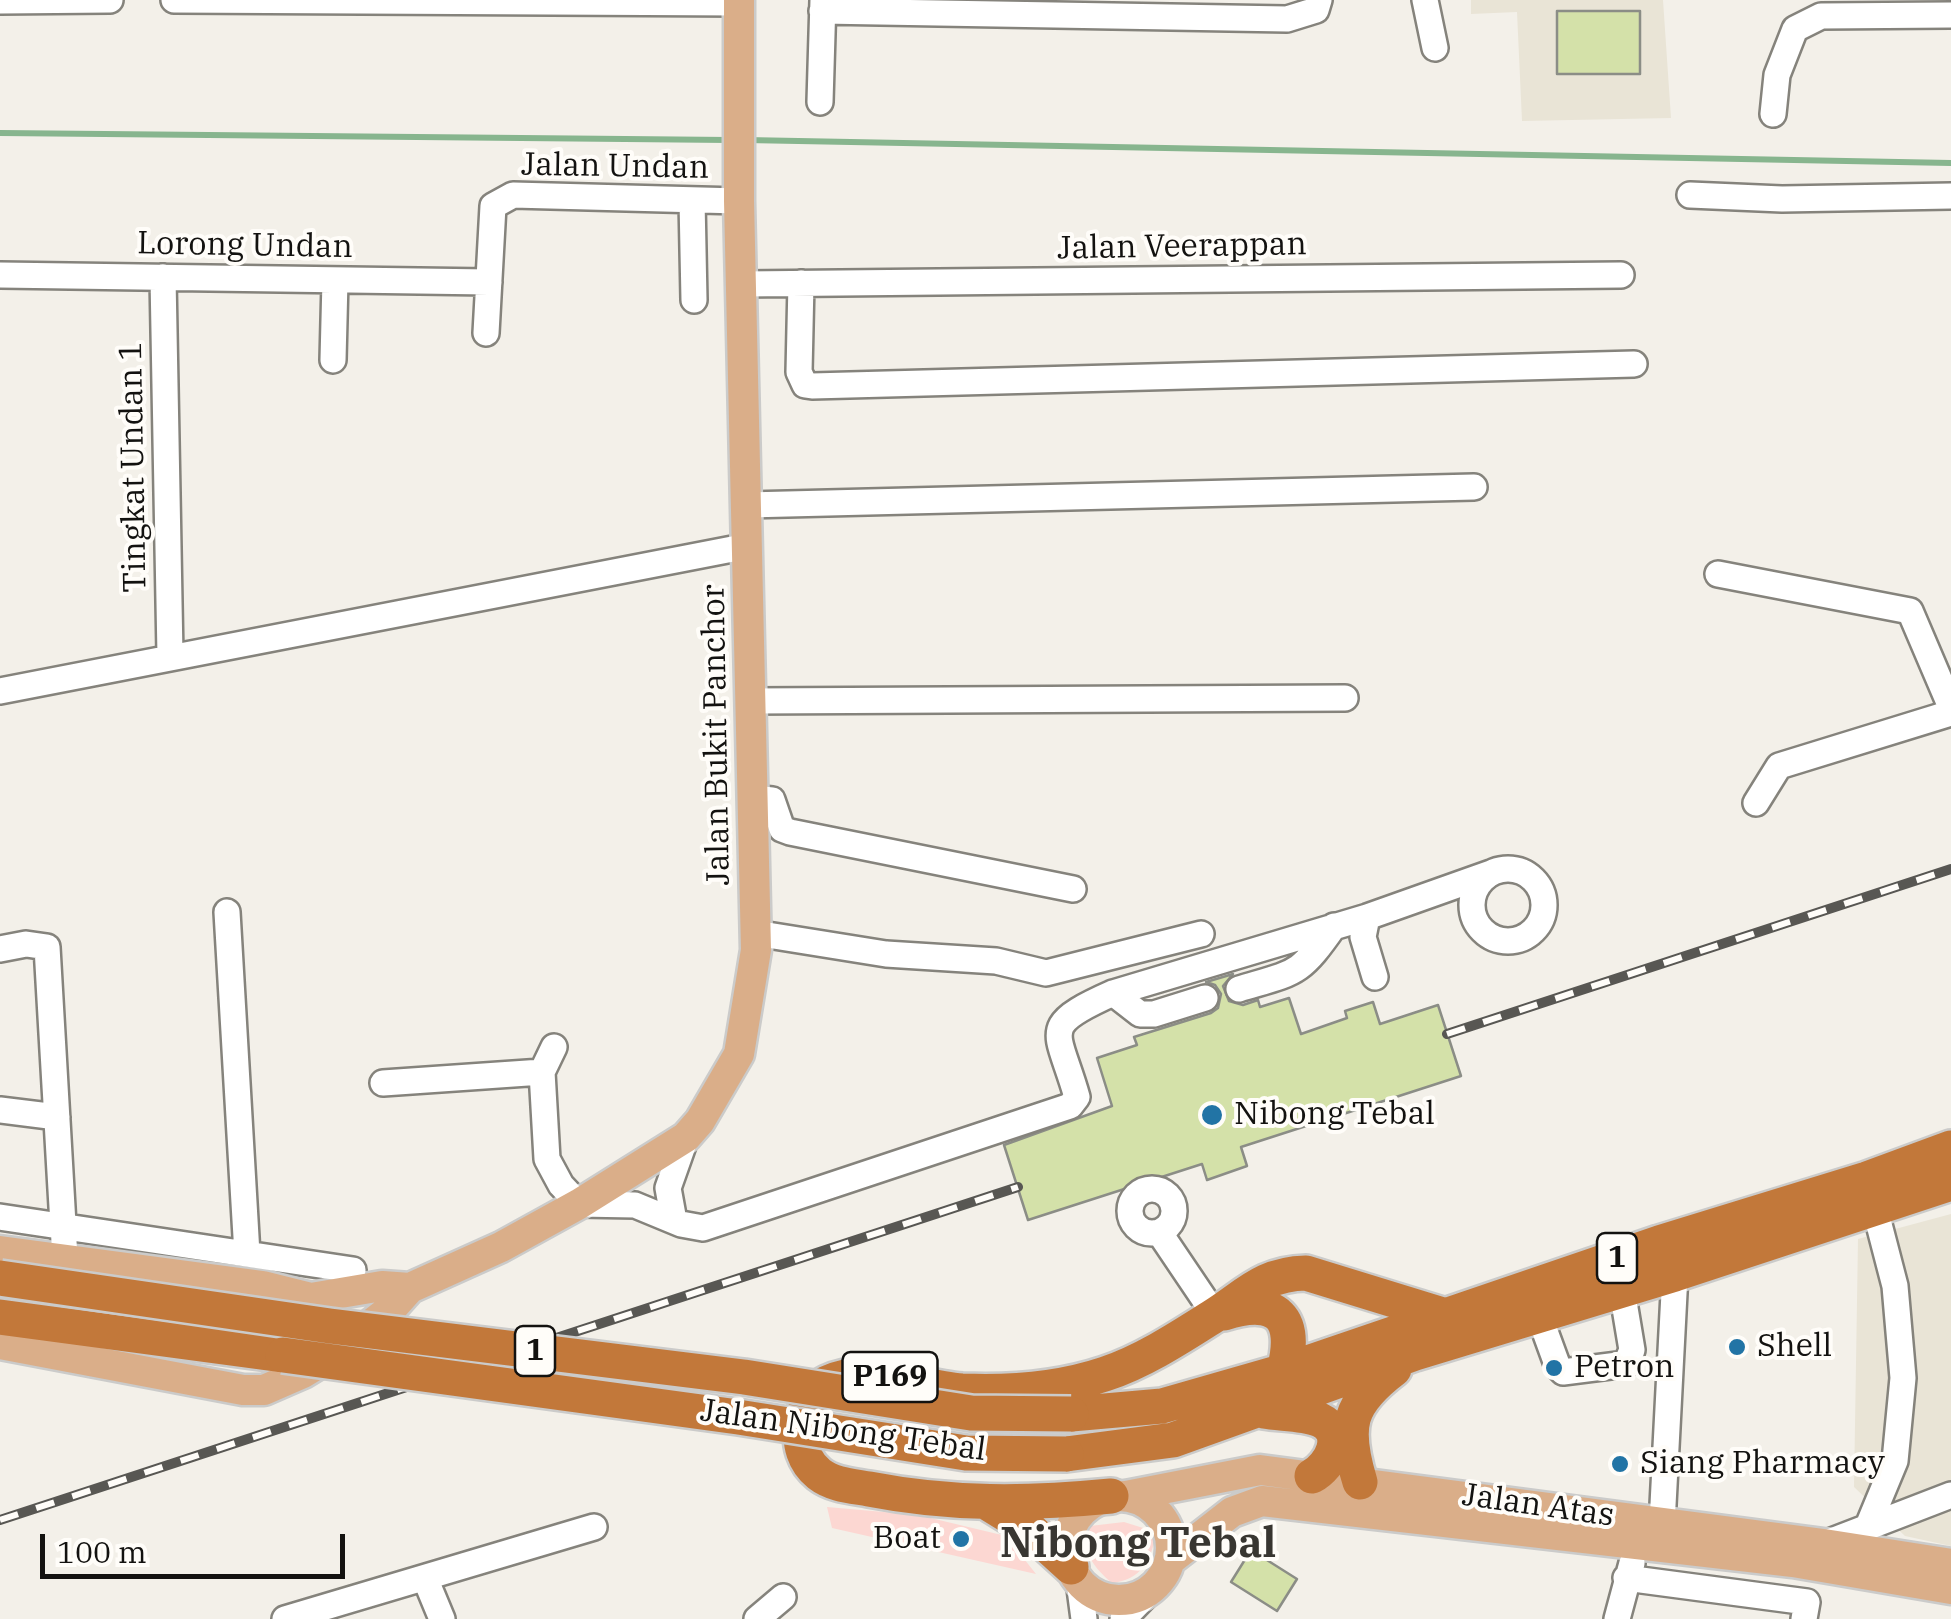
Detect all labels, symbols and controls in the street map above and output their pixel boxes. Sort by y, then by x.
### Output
street label: Jalan Undan [521,146,709,188]
street label: Lorong Undan [137,225,353,267]
street label: Jalan Veerappan [1057,226,1307,268]
street label: Tingkat Undan 1 [113,341,155,593]
street label: Jalan Bukit Panchor [695,584,739,886]
place label: Nibong Tebal [1234,1096,1435,1134]
marker: Nibong Tebal [1199,1102,1225,1128]
road number: 1 [1597,1233,1637,1283]
road number: 1 [515,1326,555,1376]
place label: Shell [1757,1328,1832,1366]
marker: Shell [1726,1336,1748,1358]
place label: Petron [1574,1349,1674,1387]
road number: P169 [842,1352,938,1402]
marker: Petron [1543,1357,1565,1379]
street label: Jalan Nibong Tebal [698,1392,988,1470]
place label: Siang Pharmacy [1640,1445,1885,1483]
marker: Siang Pharmacy [1609,1453,1631,1475]
street label: Jalan Atas [1460,1476,1616,1536]
scale bar [45,1514,350,1576]
place label: Boat [873,1520,941,1558]
district label: Nibong Tebal [1000,1520,1276,1570]
marker: Boat [950,1528,972,1550]
text: 100 m [57,1532,147,1571]

